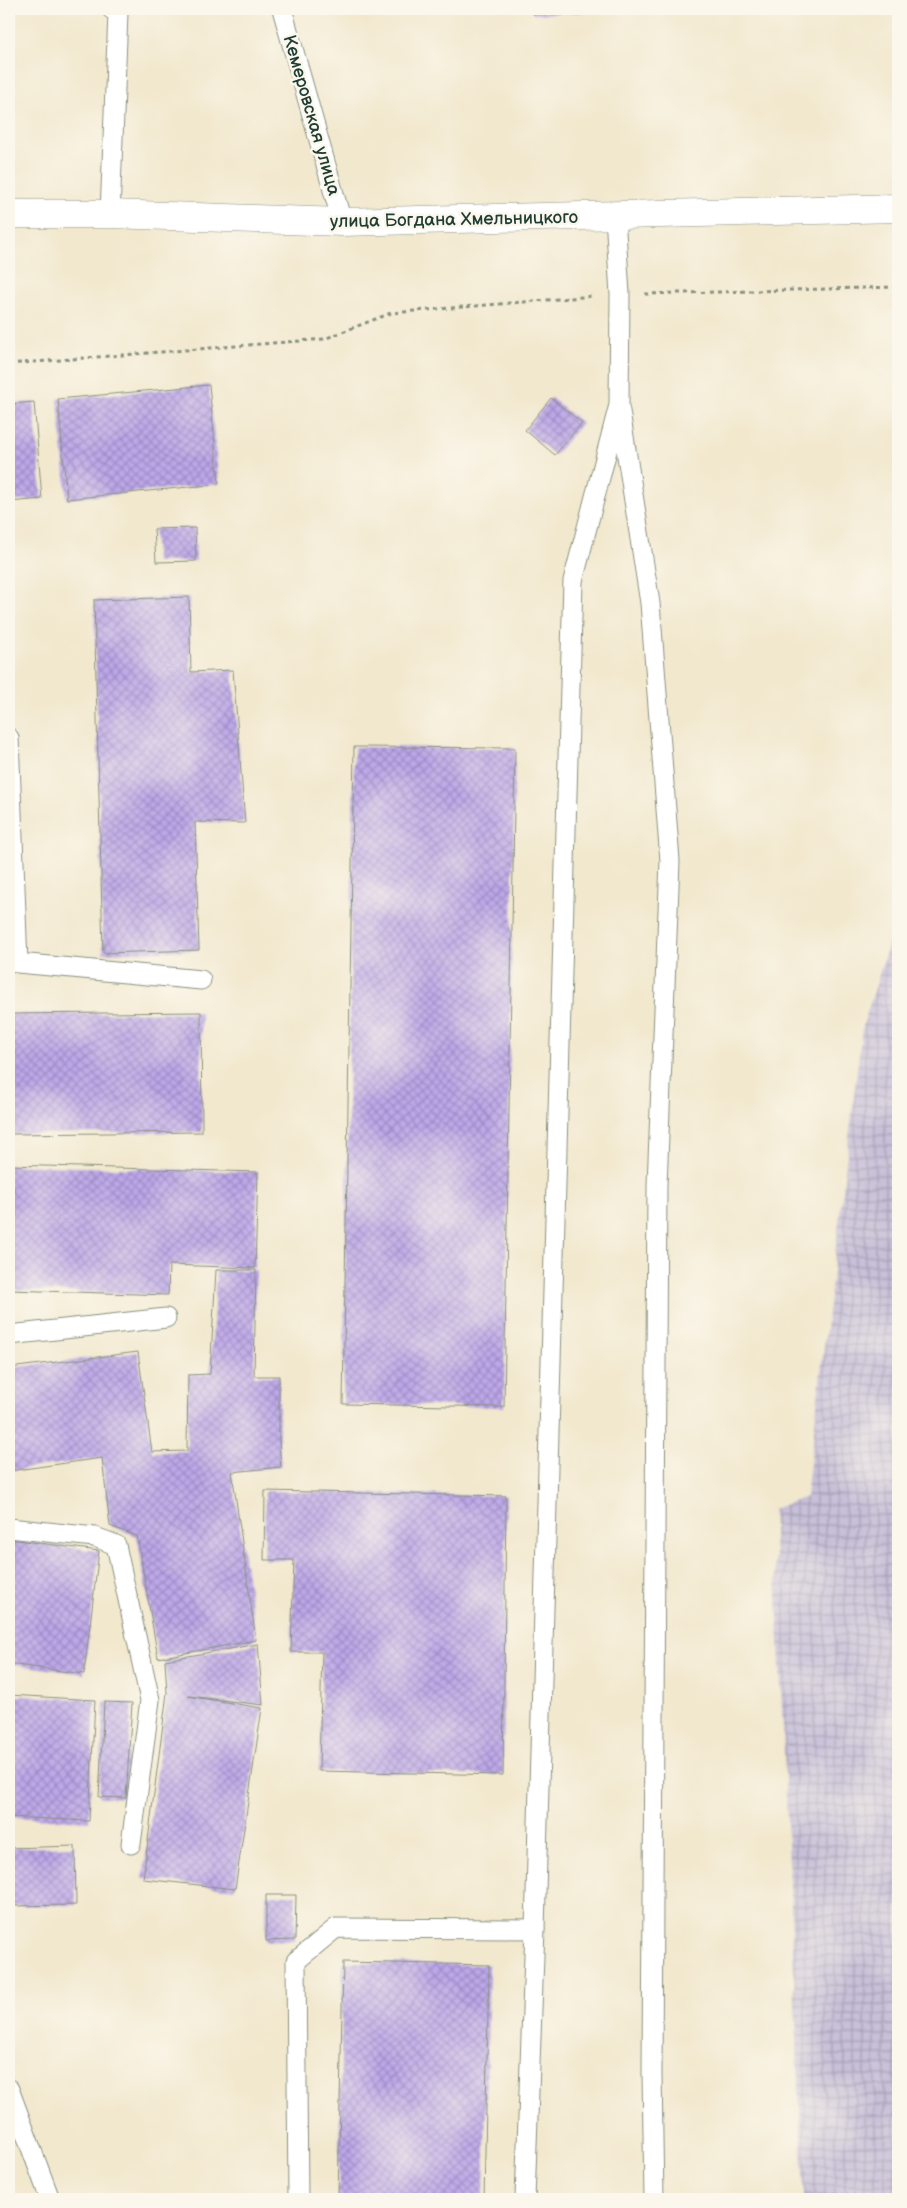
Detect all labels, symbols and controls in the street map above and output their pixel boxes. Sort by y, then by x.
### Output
street label: Кемеровская улица [279,33,345,198]
street label: улица Богдана Хмельницкого [330,207,578,232]

